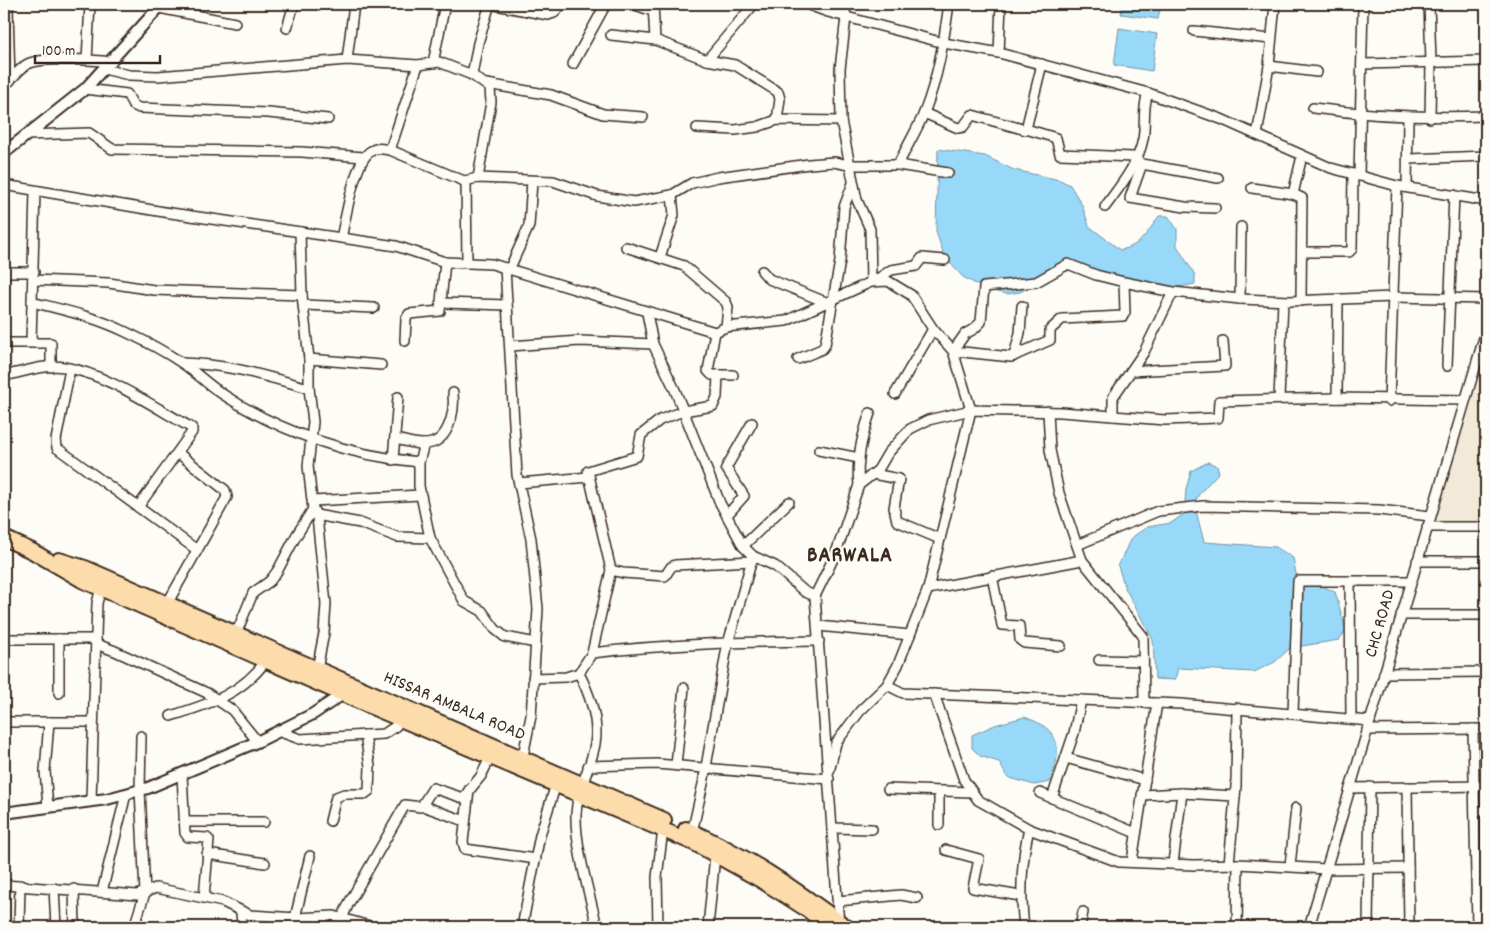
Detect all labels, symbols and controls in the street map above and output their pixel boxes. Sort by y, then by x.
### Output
scale bar [35,32,160,64]
text: 100 m [42,41,75,63]
district label: BARWALA [807,541,893,572]
street label: CHC ROAD [1359,587,1403,661]
street label: HISSAR AMBALA ROAD [379,666,529,748]

